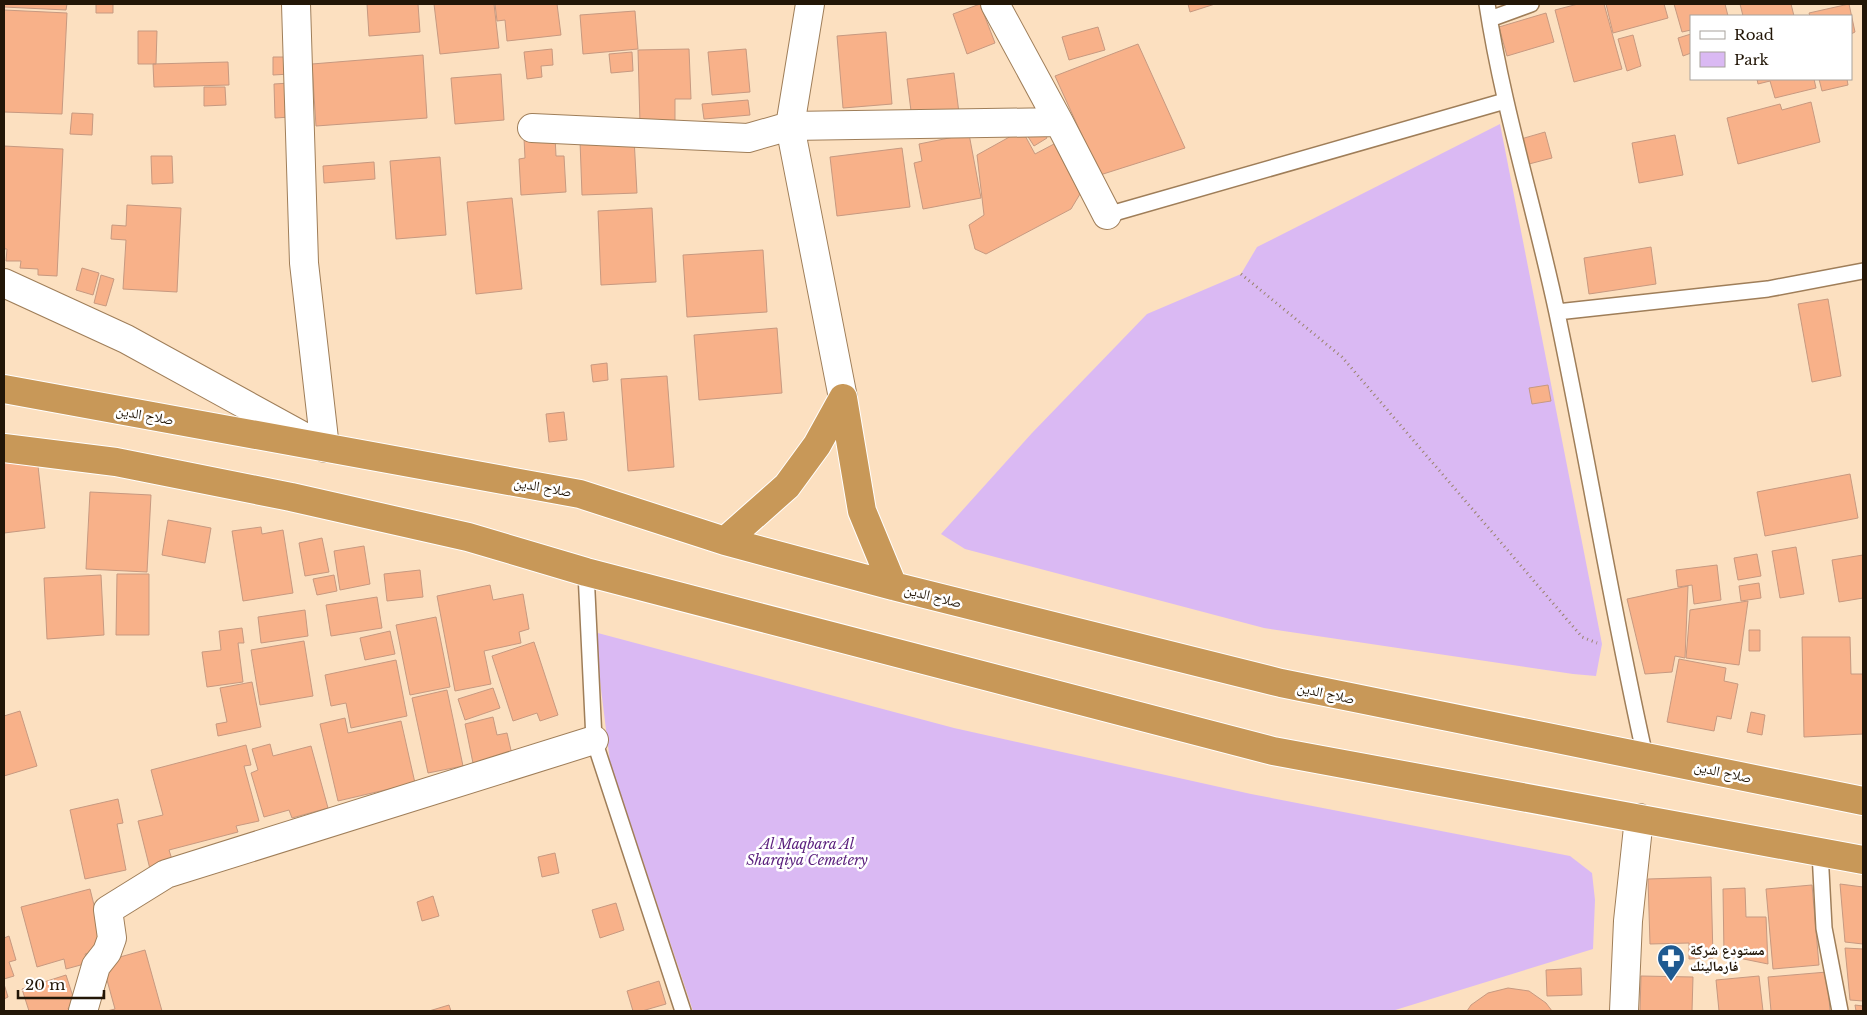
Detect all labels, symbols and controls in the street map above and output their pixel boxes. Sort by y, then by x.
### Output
legend [1690,15,1852,80]
text: Road [1734,25,1774,44]
text: Park [1734,50,1770,69]
street label: صلاح الدين [115,401,175,430]
street label: صلاح الدين [513,473,573,502]
street label: صلاح الدين [902,580,964,613]
street label: صلاح الدين [1295,678,1356,709]
street label: صلاح الدين [1692,757,1753,788]
park label: Al Maqbara Al Sharqiya Cemetery [746,835,869,869]
place label: مستودع شركة فارمالينك [1690,941,1765,975]
pharmacy icon: مستودع شركة فارمالينك [1656,943,1686,982]
scale bar [18,968,104,1000]
text: 20 m [25,975,65,994]

